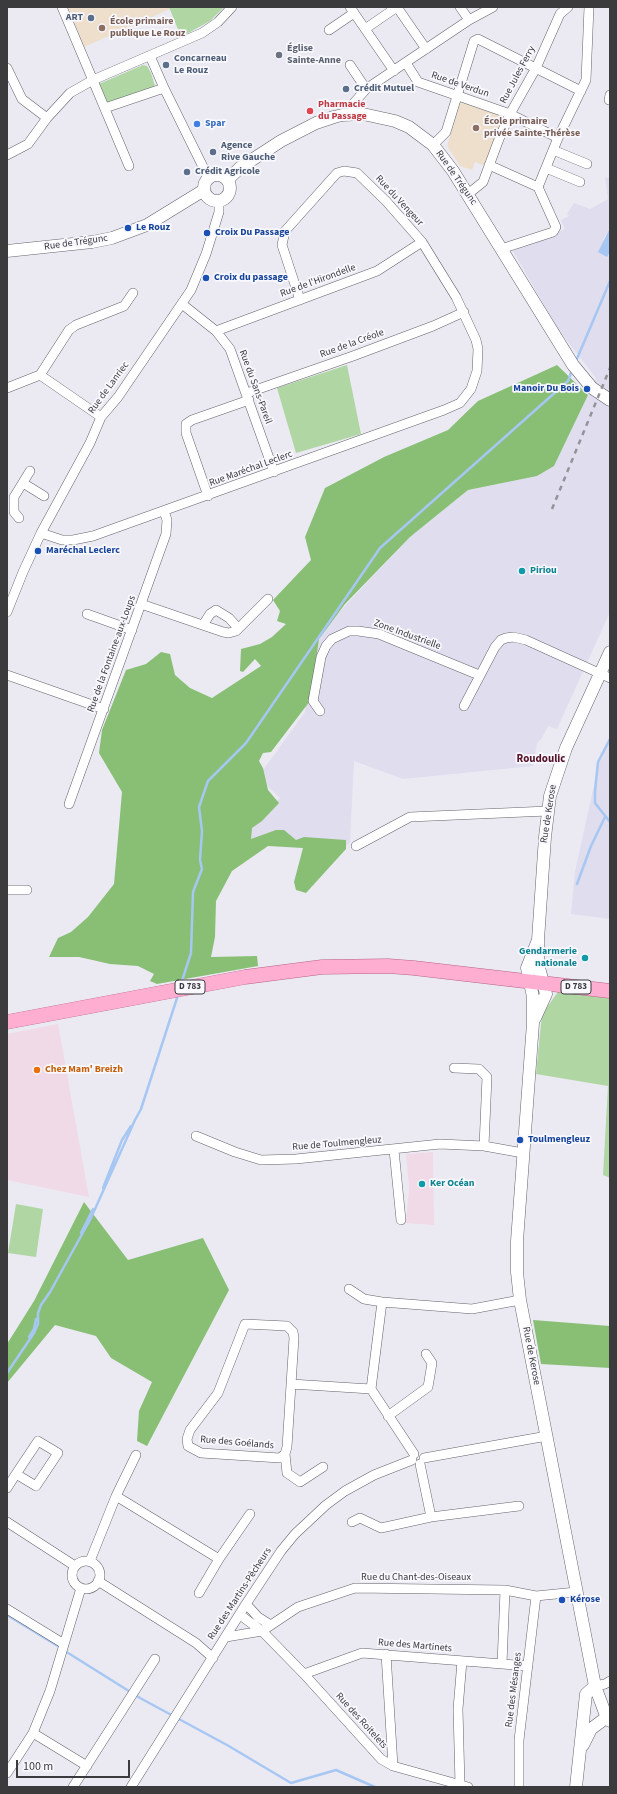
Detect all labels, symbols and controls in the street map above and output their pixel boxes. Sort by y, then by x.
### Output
place label: ART [66,12,83,24]
marker: ART [86,13,96,23]
place label: École primaire publique Le Rouz [110,16,185,40]
marker: École primaire publique Le Rouz [97,23,107,33]
place label: Église Sainte-Anne [287,43,341,66]
street label: Rue Jules Ferry [498,44,538,106]
marker: Église Sainte-Anne [274,50,284,60]
place label: Concarneau Le Rouz [174,53,227,76]
marker: Concarneau Le Rouz [161,60,171,70]
street label: Rue de Verdun [429,69,491,101]
place label: Crédit Mutuel [354,83,414,95]
marker: Crédit Mutuel [341,84,351,94]
place label: Pharmacie du Passage [318,99,367,122]
marker: Pharmacie du Passage [305,106,315,116]
place label: École primaire privée Sainte-Thérèse [484,116,580,140]
place label: Spar [205,118,225,130]
marker: Spar [192,119,202,129]
marker: École primaire privée Sainte-Thérèse [471,123,481,133]
place label: Agence Rive Gauche [221,140,275,164]
marker: Agence Rive Gauche [208,147,218,157]
street label: Rue de Trégunc [433,148,479,208]
place label: Crédit Agricole [195,166,260,178]
marker: Crédit Agricole [182,167,192,177]
street label: Rue du Vengeur [372,173,426,229]
place label: Le Rouz [136,222,170,234]
marker: Le Rouz [123,223,133,233]
place label: Croix Du Passage [215,227,290,239]
marker: Croix Du Passage [202,228,212,238]
street label: Rue de Trégunc [43,233,109,253]
street label: Rue de l'Hirondelle [279,262,357,300]
place label: Croix du passage [214,272,288,284]
marker: Croix du passage [201,273,211,283]
street label: Rue de la Créole [318,327,386,361]
street label: Rue du Sans-Pareil [236,348,274,426]
street label: Rue de Lanriec [86,360,132,416]
place label: Manoir Du Bois [513,383,579,395]
marker: Manoir Du Bois [582,384,592,394]
street label: Rue Maréchal Leclerc [208,448,294,490]
place label: Maréchal Leclerc [46,545,120,557]
marker: Maréchal Leclerc [33,546,43,556]
place label: Piriou [530,565,557,577]
marker: Piriou [517,566,527,576]
street label: Rue de la Fontaine-aux-Loups [85,594,139,714]
street label: Zone Industrielle [372,617,442,653]
district label: Roudoulic [517,753,565,767]
street label: Rue de Kerose [538,784,560,844]
place label: Gendarmerie nationale [519,946,577,970]
marker: Gendarmerie nationale [580,953,590,963]
road number: D 783 [175,980,205,994]
road number: D 783 [561,980,591,994]
place label: Chez Mam' Breizh [45,1064,123,1076]
marker: Chez Mam' Breizh [32,1065,42,1075]
street label: Rue de Toulmengleuz [292,1134,382,1154]
place label: Toulmengleuz [528,1134,590,1146]
marker: Toulmengleuz [515,1135,525,1145]
place label: Ker Océan [430,1178,474,1190]
marker: Ker Océan [417,1179,427,1189]
street label: Rue de Kerose [519,1326,543,1386]
street label: Rue des Goélands [200,1434,274,1452]
street label: Rue des Martins-Pêcheurs [206,1546,274,1642]
street label: Rue du Chant-des-Oiseaux [361,1572,471,1584]
place label: Kérose [570,1594,600,1606]
marker: Kérose [557,1595,567,1605]
street label: Rue des Martinets [378,1637,452,1655]
street label: Rue des Mésanges [503,1652,525,1728]
street label: Rue des Roitelets [333,1690,389,1752]
scale bar [18,1752,132,1778]
text: 100 m [23,1758,53,1775]

